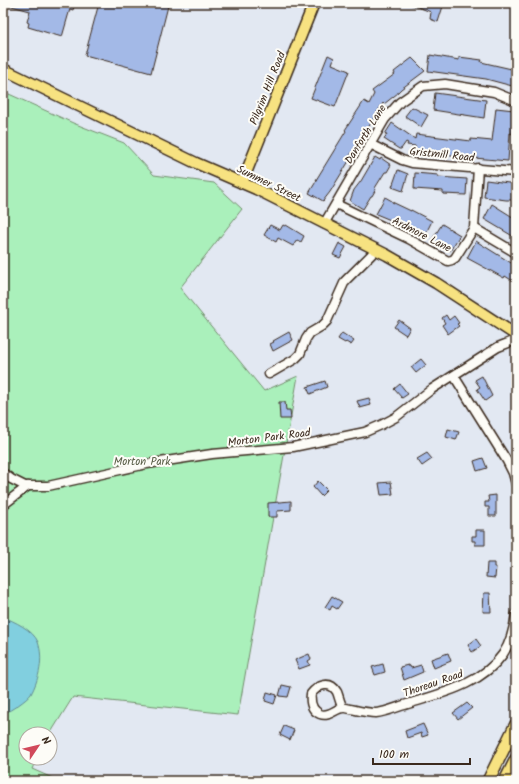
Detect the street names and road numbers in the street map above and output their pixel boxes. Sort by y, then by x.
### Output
street label: Pilgrim Hill Road [245,48,291,128]
street label: Danforth Lane [340,101,391,168]
street label: Gristmill Road [409,143,476,167]
street label: Summer Street [233,161,304,208]
street label: Ardmore Lane [389,212,454,258]
street label: Morton Park Road [227,424,312,452]
street label: Thoreau Road [401,665,466,703]

